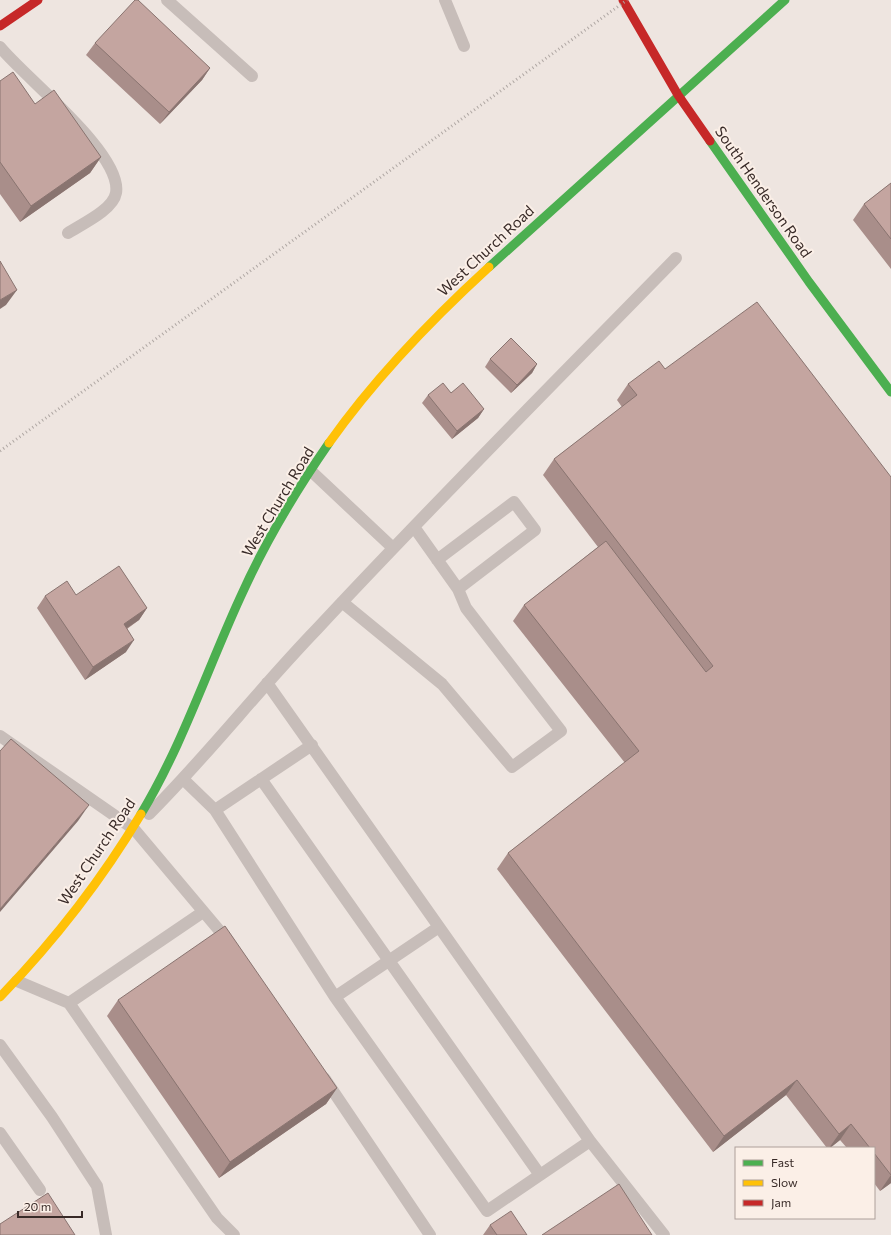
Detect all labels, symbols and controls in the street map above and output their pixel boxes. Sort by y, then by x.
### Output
street label: South Henderson Road [712,122,816,261]
street label: West Church Road [434,201,537,299]
street label: West Church Road [237,443,317,560]
street label: West Church Road [54,795,139,908]
legend [735,1147,875,1219]
text: Fast [771,1155,794,1169]
text: Slow [771,1175,798,1189]
scale bar [18,1193,82,1219]
text: Jam [771,1195,791,1210]
text: 20 m [24,1199,51,1213]

